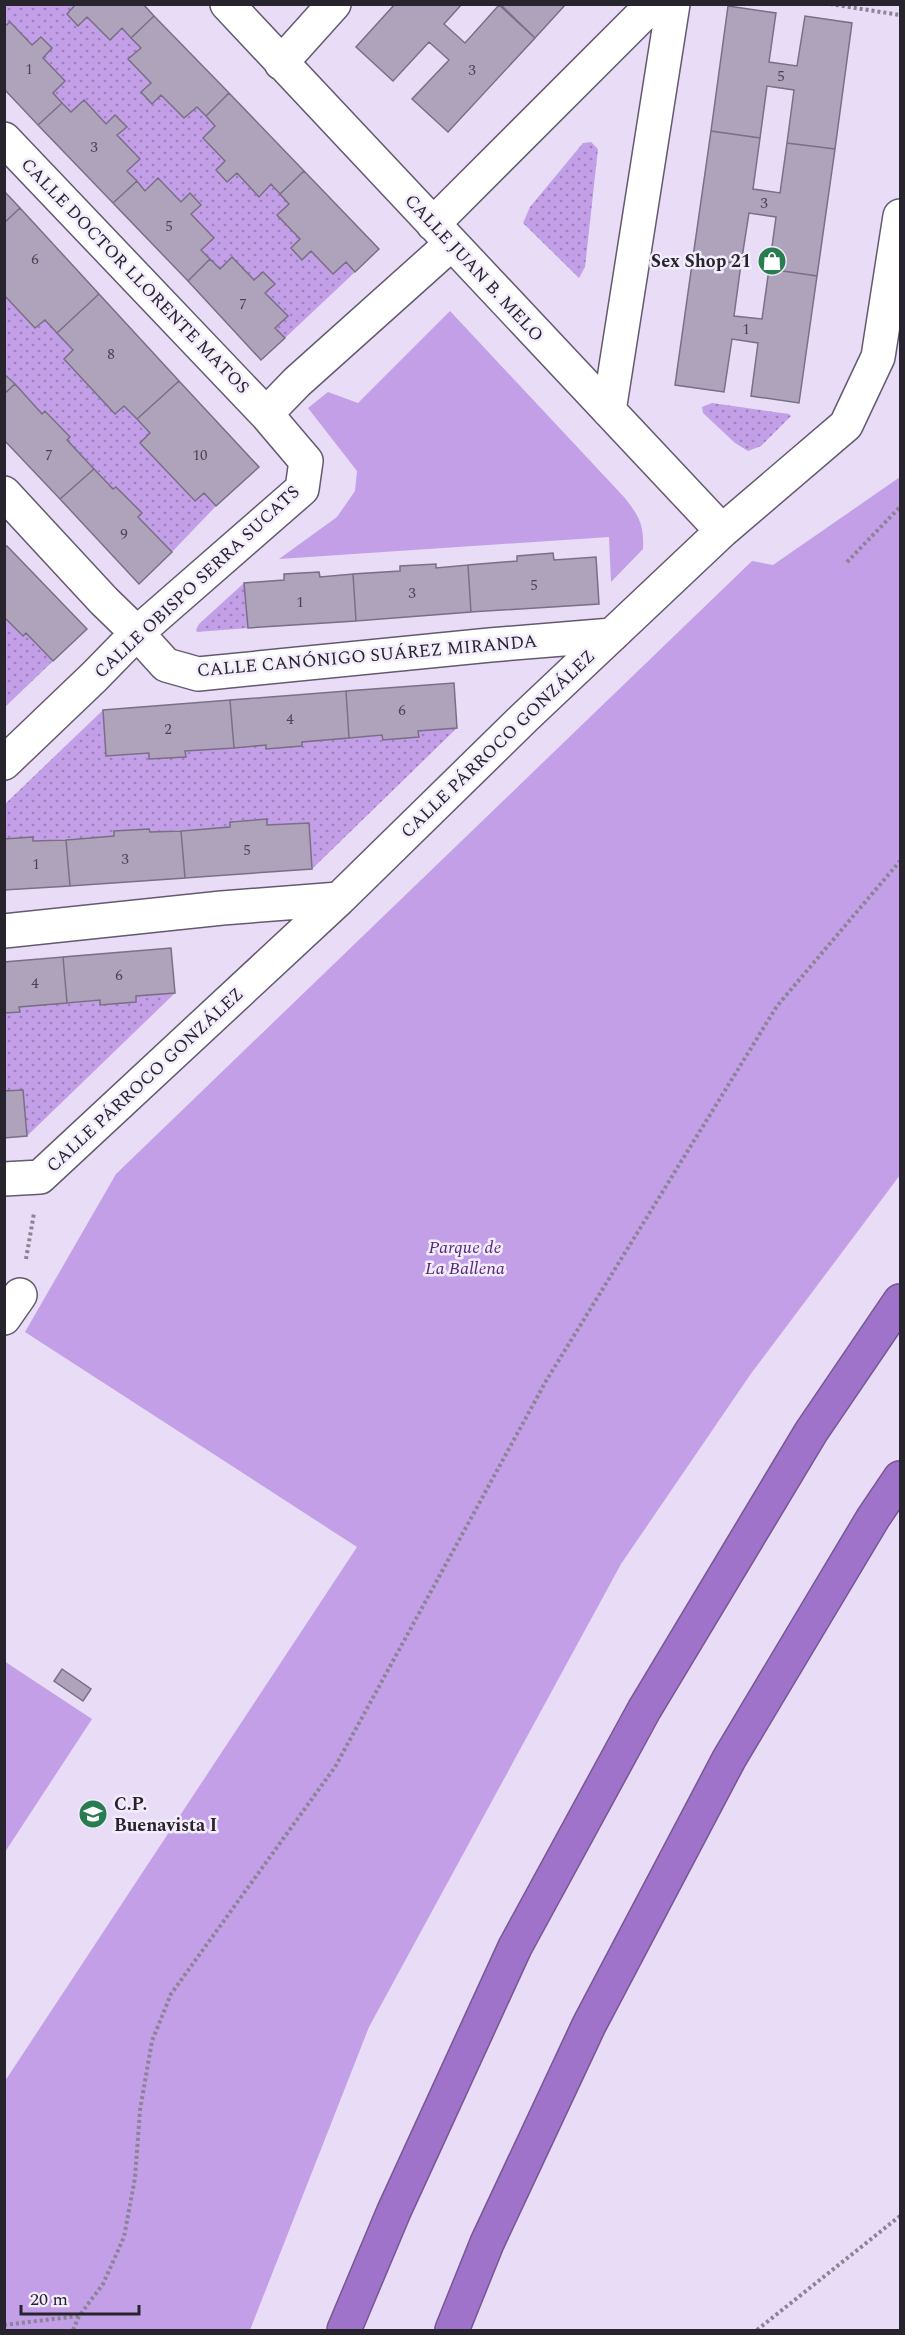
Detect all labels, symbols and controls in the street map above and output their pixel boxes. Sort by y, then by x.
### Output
house number: 1 [25,58,33,81]
house number: 3 [468,59,476,82]
house number: 5 [777,65,785,88]
house number: 3 [90,136,98,159]
street label: CALLE DOCTOR LLORENTE MATOS [14,152,256,400]
street label: CALLE JUAN B. MELO [398,188,550,348]
house number: 3 [760,192,768,215]
house number: 5 [165,215,173,238]
shop icon: Sex Shop 21 [756,245,788,277]
house number: 6 [31,248,39,271]
place label: Sex Shop 21 [651,248,751,275]
house number: 7 [239,293,247,316]
house number: 1 [742,318,750,341]
house number: 8 [107,343,115,366]
house number: 7 [45,444,53,467]
house number: 10 [192,444,208,467]
street label: CALLE OBISPO SERRA SUCATS [88,479,306,685]
house number: 9 [120,523,128,546]
house number: 5 [530,574,538,597]
house number: 3 [408,582,416,605]
house number: 1 [296,591,304,614]
street label: CALLE CANÓNIGO SUÁREZ MIRANDA [196,628,538,684]
street label: CALLE PÁRROCO GONZÁLEZ [395,644,601,844]
house number: 6 [398,699,406,722]
house number: 4 [286,708,294,731]
house number: 2 [164,718,172,741]
house number: 5 [243,839,251,862]
house number: 3 [121,848,129,871]
house number: 1 [32,853,40,876]
house number: 6 [115,964,123,987]
house number: 4 [31,972,39,995]
street label: CALLE PÁRROCO GONZÁLEZ [40,981,250,1179]
park label: Parque de La Ballena [425,1234,505,1282]
place label: C.P. Buenavista I [114,1791,217,1839]
school or university icon: C.P. Buenavista I [77,1798,109,1830]
scale bar [21,2278,140,2316]
text: 20 m [30,2286,68,2313]

